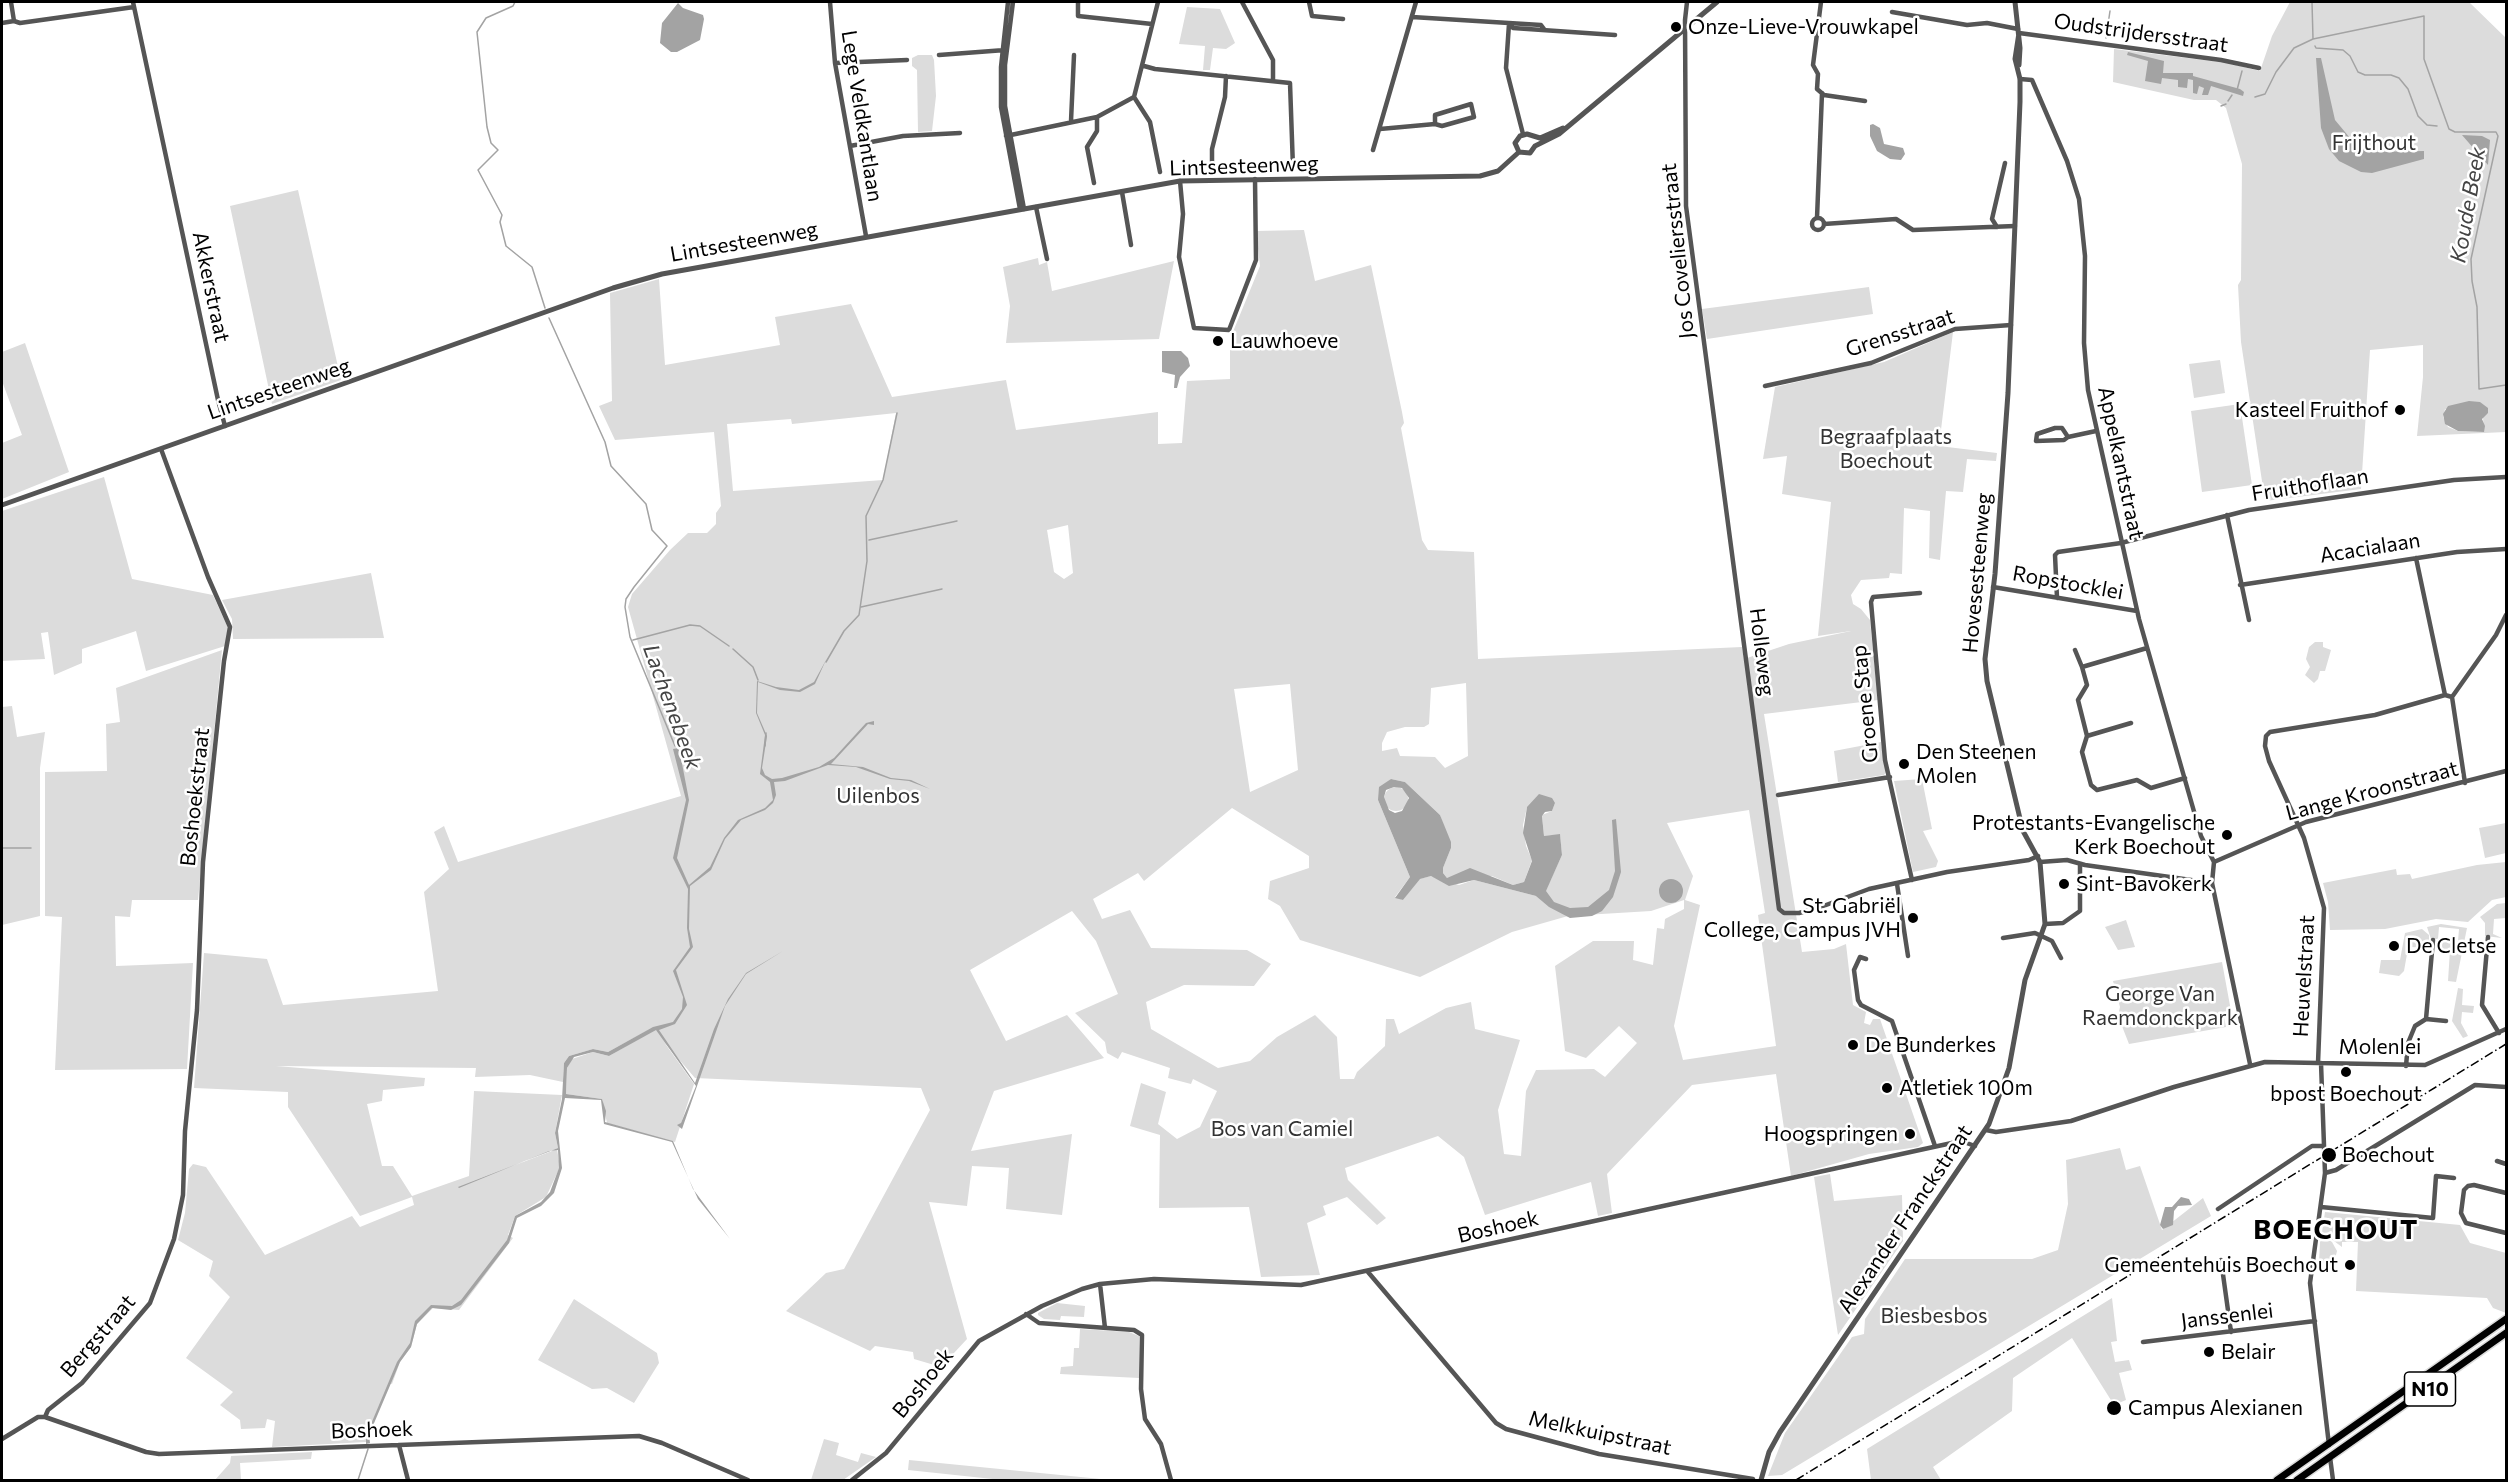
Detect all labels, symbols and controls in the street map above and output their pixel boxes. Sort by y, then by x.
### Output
street label: Oudstrijdersstraat [2052,8,2230,58]
place label: Onze-Lieve-Vrouwkapel [1688,14,1919,40]
marker: Onze-Lieve-Vrouwkapel [1669,20,1683,34]
street label: Lege Veldkantlaan [836,28,888,204]
park label: Frijthout [2332,130,2416,156]
water label: Koude Beek [2445,145,2491,265]
street label: Lintsesteenweg [1169,151,1319,181]
street label: Jos Coveliersstraat [1656,162,1700,340]
street label: Lintsesteenweg [668,217,820,267]
street label: Akkerstraat [187,229,235,345]
street label: Grensstraat [1842,304,1958,362]
place label: Lauwhoeve [1230,328,1338,354]
marker: Lauwhoeve [1211,334,1225,348]
street label: Lintsesteenweg [204,353,354,425]
street label: Appelkantstraat [2092,384,2150,542]
place label: Kasteel Fruithof [2235,397,2388,423]
marker: Kasteel Fruithof [2393,403,2407,417]
park label: Begraafplaats Boechout [1820,424,1952,474]
street label: Fruithoflaan [2250,463,2370,507]
street label: Hovesesteenweg [1957,492,1997,654]
street label: Acacialaan [2318,528,2422,568]
street label: Ropstocklei [2011,561,2125,605]
street label: Holleweg [1744,606,1780,698]
water label: Lachenebeek [637,641,707,773]
street label: Groene Stap [1846,644,1884,764]
street label: Boshoekstraat [175,726,215,868]
place label: Den Steenen Molen [1916,739,2036,789]
street label: Lange Kroonstraat [2283,756,2461,826]
marker: Den Steenen Molen [1897,757,1911,771]
park label: Uilenbos [836,783,920,809]
place label: Protestants-Evangelische Kerk Boechout [1972,810,2215,860]
marker: Protestants-Evangelische Kerk Boechout [2220,828,2234,842]
place label: Sint-Bavokerk [2076,871,2212,897]
marker: Sint-Bavokerk [2057,877,2071,891]
place label: St. Gabriël College, Campus JVH [1704,893,1901,943]
marker: St. Gabriël College, Campus JVH [1906,911,1920,925]
street label: Heuvelstraat [2288,914,2320,1038]
place label: De Cletse [2406,933,2496,959]
marker: De Cletse [2387,939,2401,953]
park label: George Van Raemdonckpark [2082,981,2238,1031]
place label: De Bunderkes [1865,1032,1996,1058]
street label: Molenlei [2339,1034,2421,1060]
marker: De Bunderkes [1846,1038,1860,1052]
marker: bpost Boechout [2339,1065,2353,1079]
place label: Atletiek 100m [1899,1075,2033,1101]
marker: Atletiek 100m [1880,1081,1894,1095]
place label: bpost Boechout [2270,1081,2422,1107]
park label: Bos van Camiel [1211,1116,1353,1142]
street label: Alexander Franckstraat [1832,1120,1978,1318]
place label: Hoogspringen [1764,1121,1898,1147]
marker: Hoogspringen [1903,1127,1917,1141]
place label: Boechout [2342,1142,2434,1168]
marker: Boechout [2320,1146,2338,1164]
street label: Boshoek [1455,1205,1541,1249]
district label: BOECHOUT [2253,1214,2419,1246]
place label: Gemeentehuis Boechout [2104,1252,2338,1278]
marker: Gemeentehuis Boechout [2343,1258,2357,1272]
street label: Bergstraat [55,1290,141,1382]
street label: Janssenlei [2179,1298,2275,1334]
park label: Biesbesbos [1881,1303,1987,1329]
place label: Belair [2221,1339,2276,1365]
street label: Boshoek [887,1343,959,1423]
marker: Belair [2202,1345,2216,1359]
road number: N10 [2404,1372,2456,1406]
place label: Campus Alexianen [2128,1395,2303,1421]
marker: Campus Alexianen [2105,1399,2123,1417]
street label: Melkkuipstraat [1526,1406,1674,1460]
street label: Boshoek [330,1416,414,1444]

